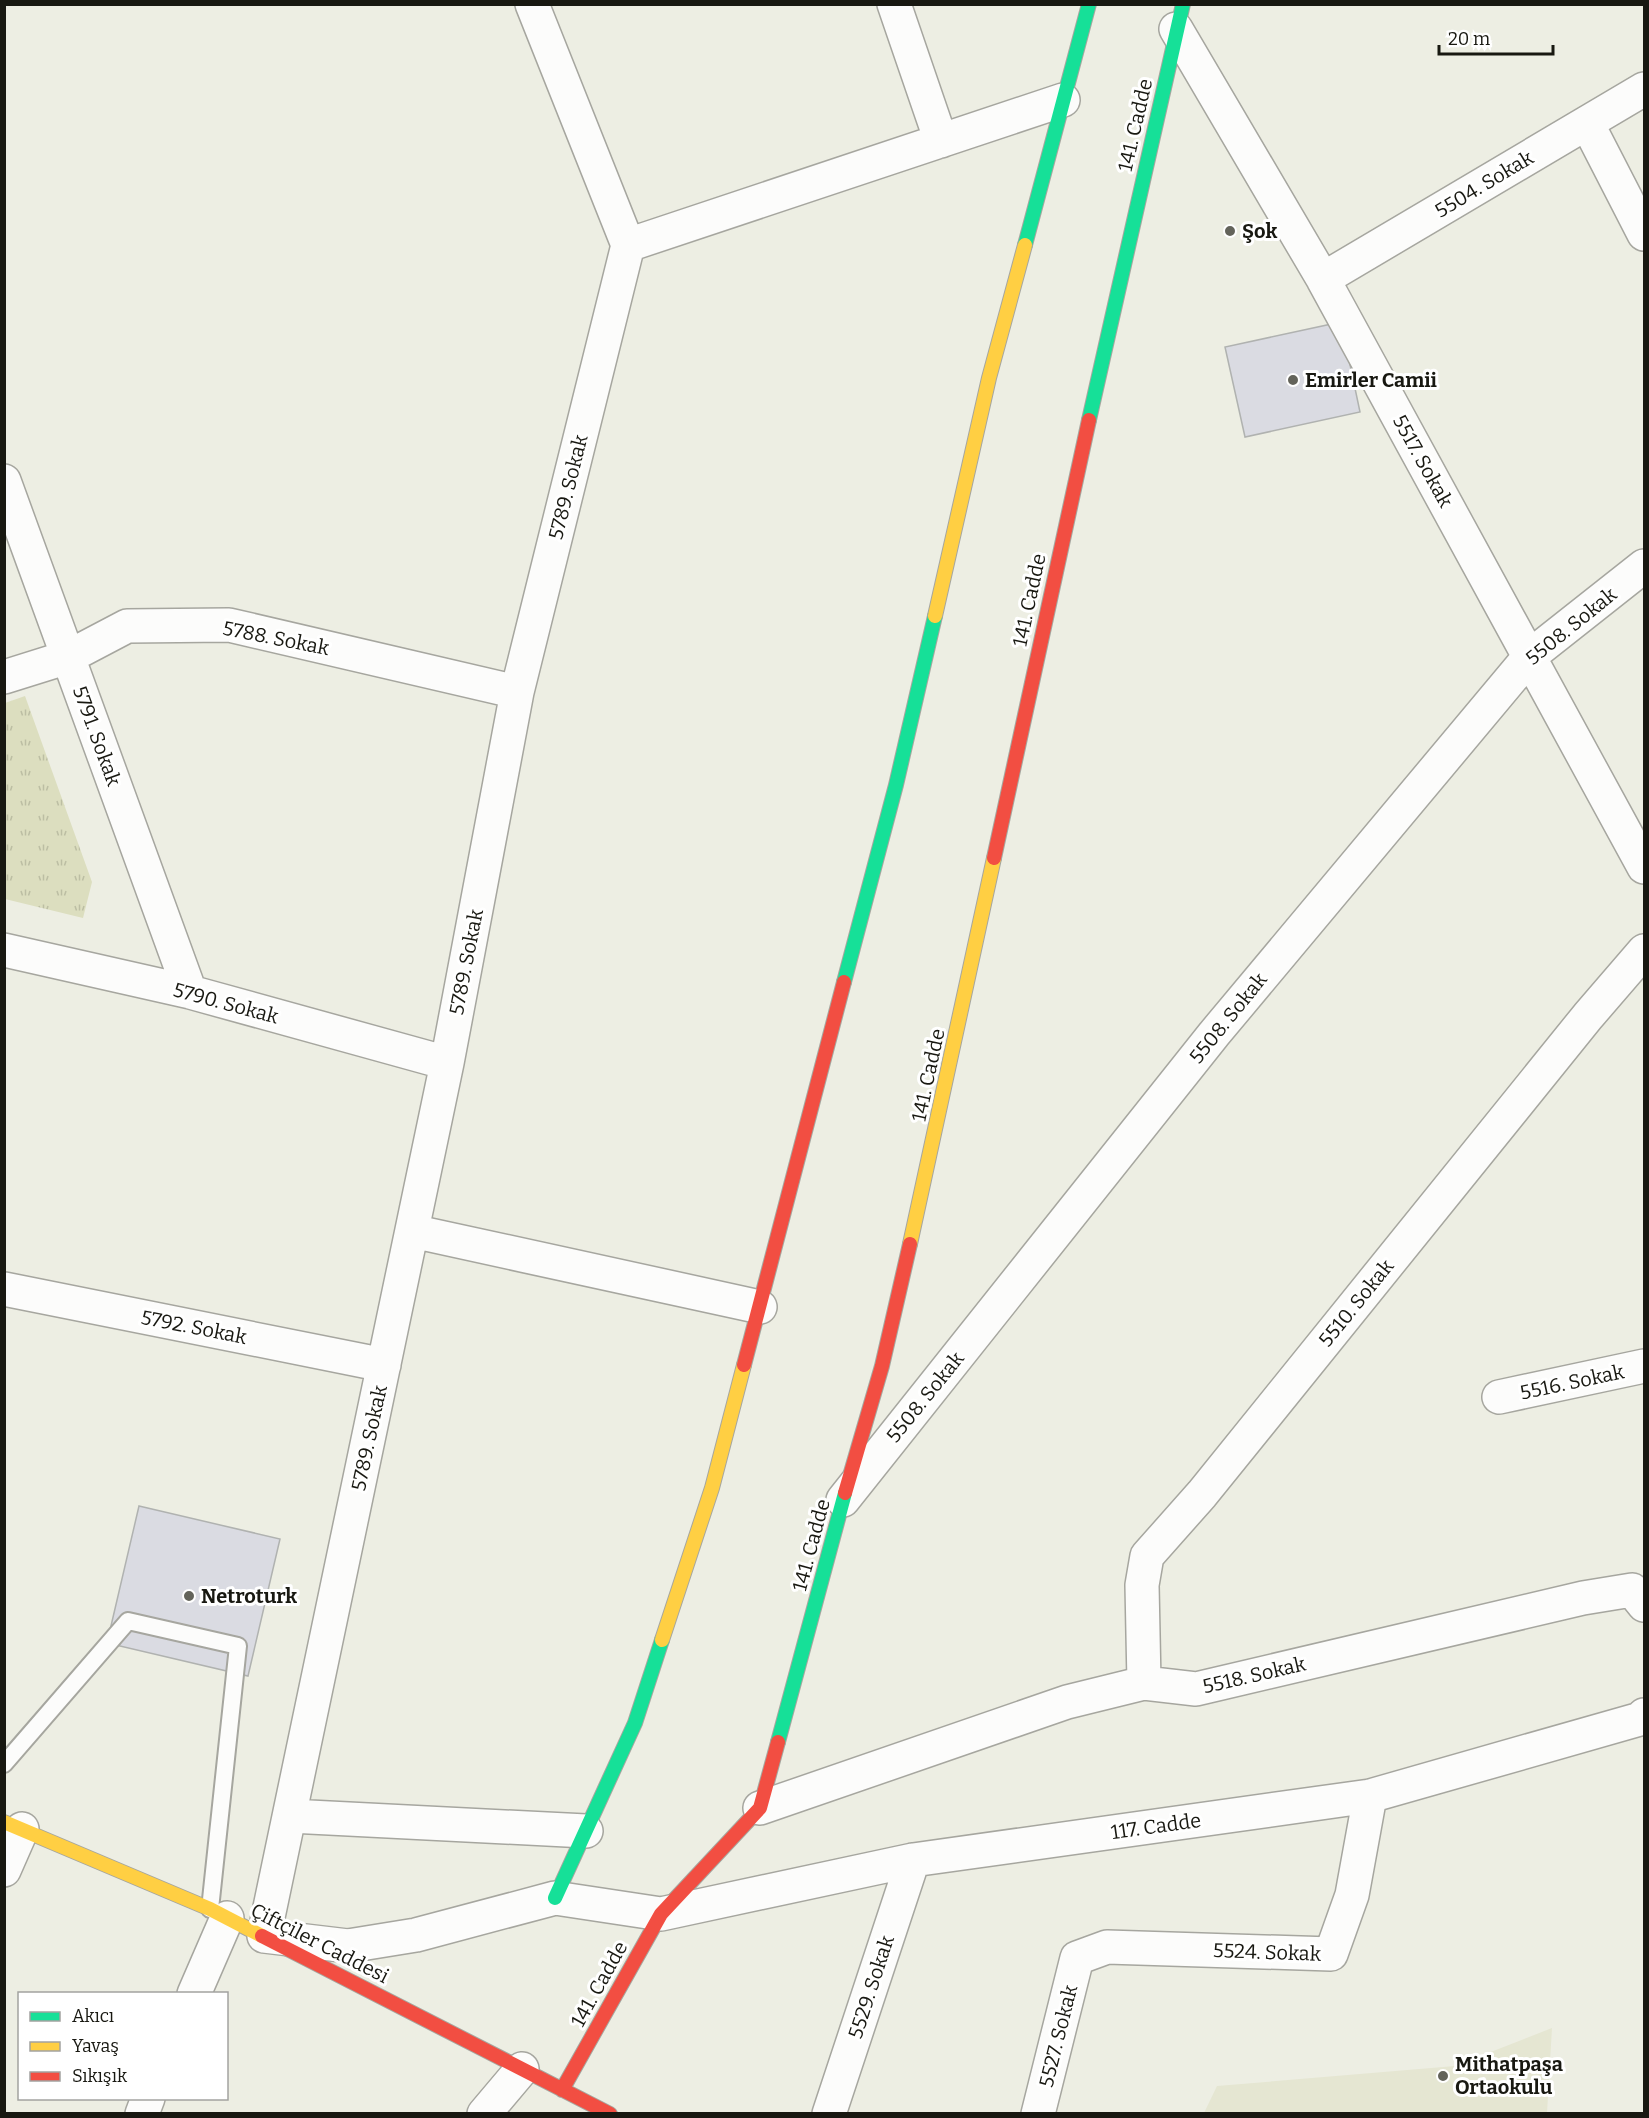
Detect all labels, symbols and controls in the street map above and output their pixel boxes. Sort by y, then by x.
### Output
scale bar [1439,18,1553,56]
text: 20 m [1448,28,1490,50]
street label: 141. Cadde [1113,76,1157,174]
street label: 5504. Sokak [1431,145,1538,223]
place label: Şok [1242,219,1277,243]
marker: Şok [1223,224,1237,238]
place label: Emirler Camii [1305,368,1438,392]
marker: Emirler Camii [1286,373,1300,387]
street label: 5517. Sokak [1388,411,1459,512]
street label: 5789. Sokak [543,431,593,542]
street label: 141. Cadde [1007,551,1051,649]
street label: 5508. Sokak [1521,582,1622,670]
street label: 5788. Sokak [221,616,332,660]
street label: 5791. Sokak [68,683,126,790]
street label: 5789. Sokak [444,906,488,1017]
street label: 5508. Sokak [1184,967,1272,1068]
street label: 5790. Sokak [171,977,282,1029]
street label: 141. Cadde [906,1026,950,1124]
street label: 5510. Sokak [1314,1254,1399,1352]
street label: 5792. Sokak [139,1305,250,1349]
street label: 5508. Sokak [881,1346,969,1447]
street label: 5516. Sokak [1518,1359,1627,1405]
street label: 5789. Sokak [346,1382,392,1493]
street label: 141. Cadde [787,1496,835,1594]
place label: Netroturk [201,1584,297,1608]
marker: Netroturk [182,1589,196,1603]
street label: 5518. Sokak [1200,1651,1308,1698]
street label: 117. Cadde [1109,1808,1203,1844]
street label: Çiftçiler Caddesi [247,1898,393,1988]
street label: 5529. Sokak [843,1932,899,2042]
street label: 141. Cadde [566,1937,632,2031]
street label: 5524. Sokak [1213,1938,1322,1966]
street label: 5527. Sokak [1034,1982,1082,2090]
legend [18,1992,228,2100]
text: Akıcı [72,2005,114,2027]
text: Yavaş [72,2035,119,2057]
place label: Mithatpaşa Ortaokulu [1455,2052,1563,2099]
text: Sıkışık [72,2065,128,2087]
marker: Mithatpaşa Ortaokulu [1436,2069,1450,2083]

